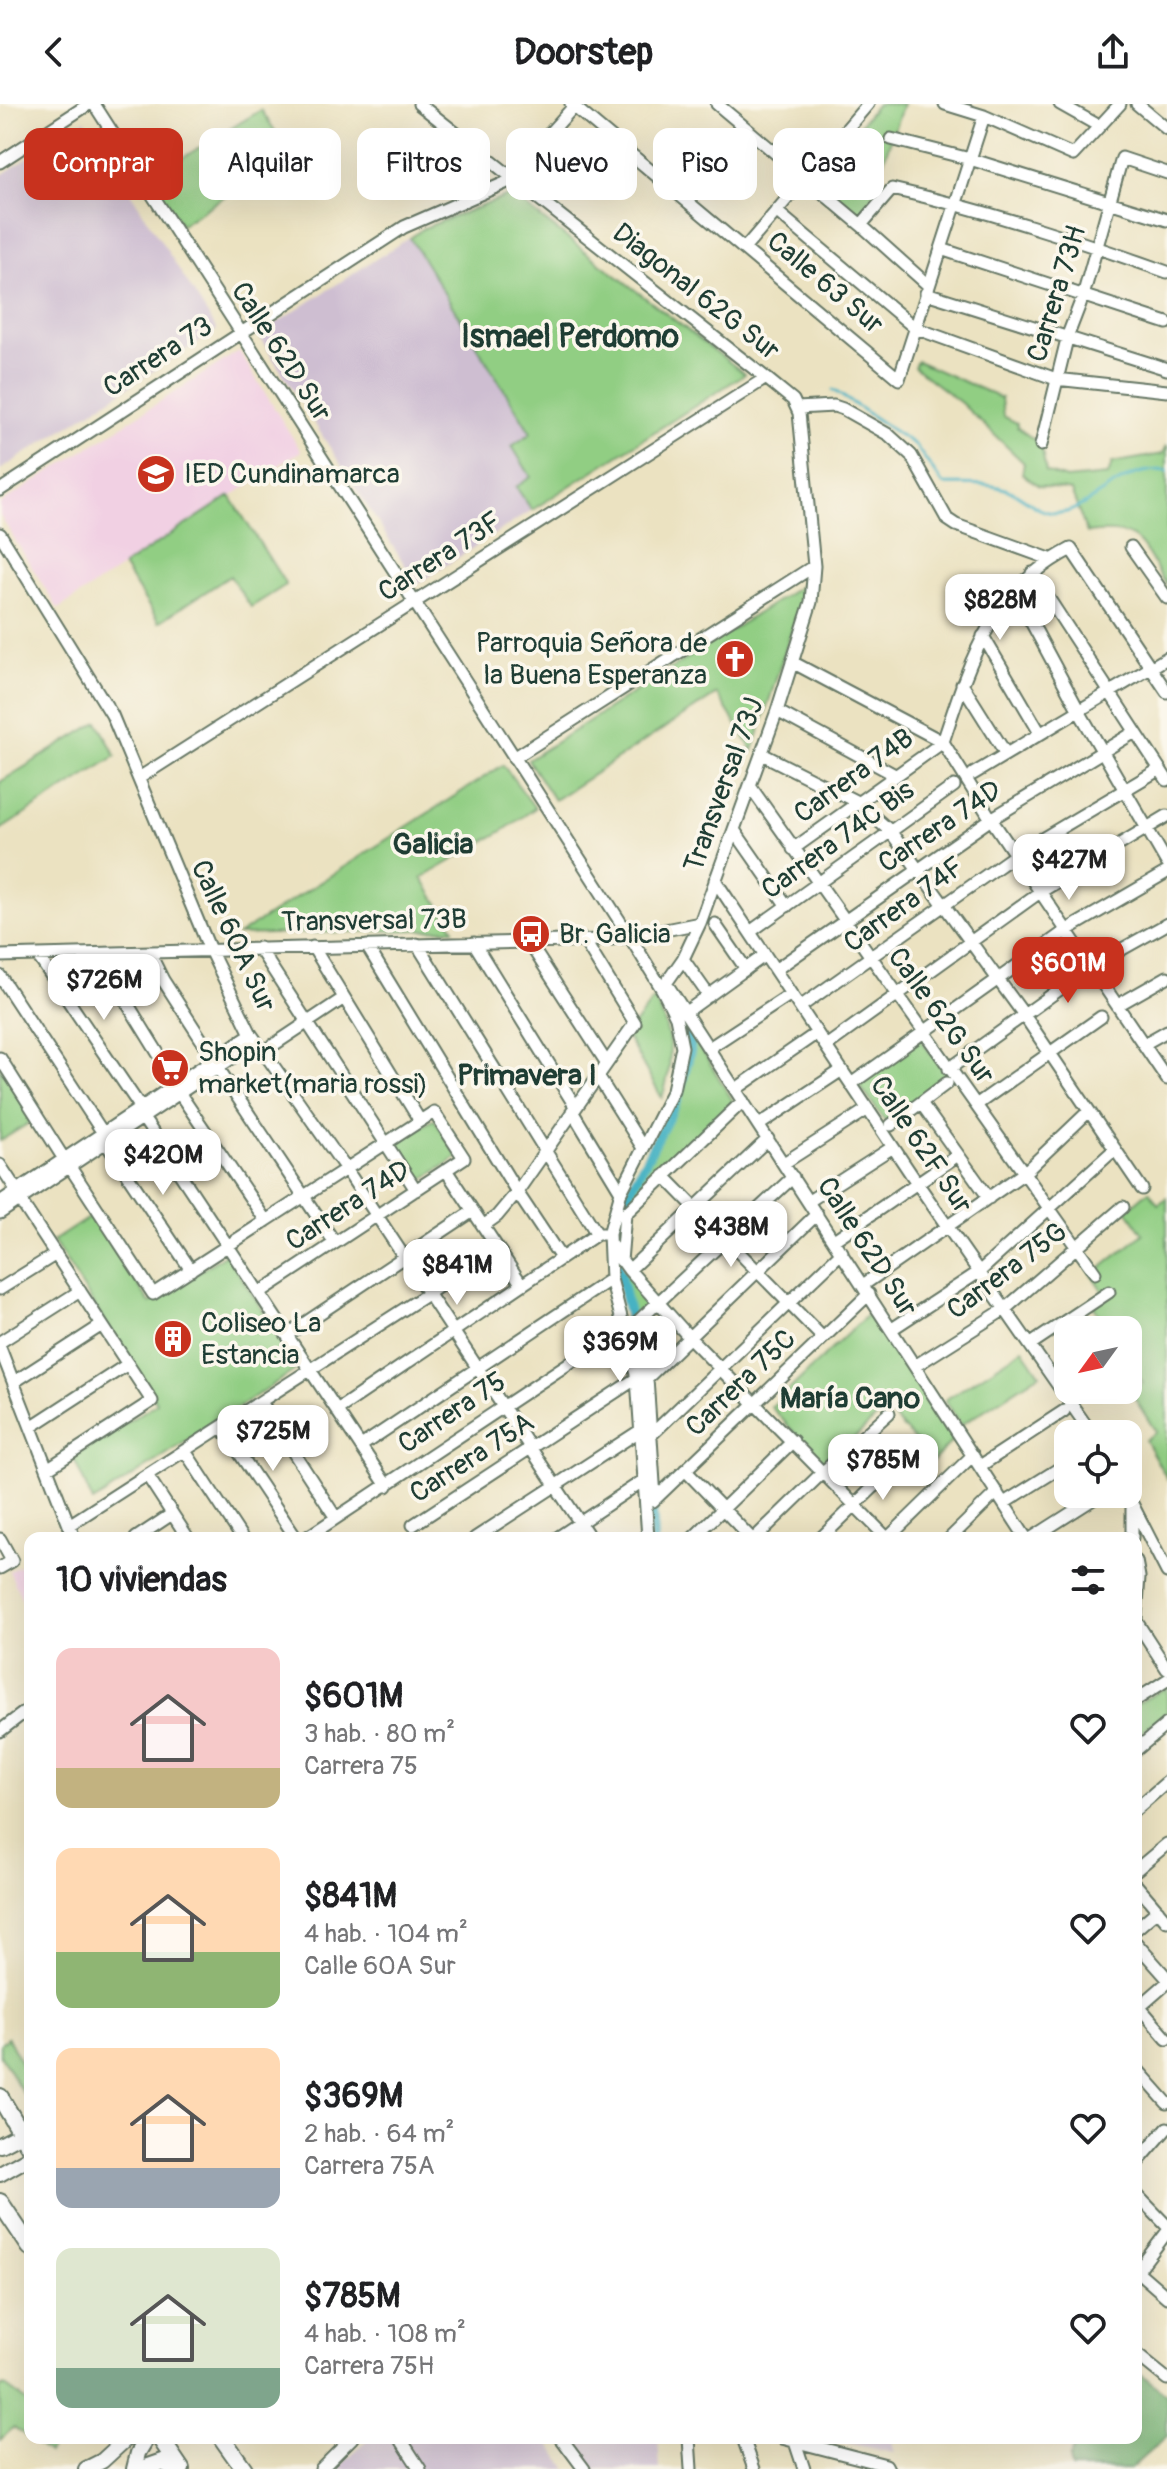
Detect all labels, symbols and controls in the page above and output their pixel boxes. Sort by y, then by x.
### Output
icon: back [32,30,76,74]
text: Doorstep [514,30,653,75]
icon: share [1091,30,1135,74]
chip: Comprar [24,128,183,200]
chip: Alquilar [199,128,341,200]
chip: Filtros [357,128,490,200]
chip: Nuevo [506,128,637,200]
chip: Piso [653,128,757,200]
chip: Casa [773,128,884,200]
street label: Diagonal 62G Sur [605,216,787,368]
street label: Carrera 73H [1020,222,1094,366]
street label: Calle 63 Sur [759,224,891,342]
street label: Calle 62D Sur [223,276,339,428]
street label: Carrera 73 [97,309,219,405]
district label: Ismael Perdomo [461,317,679,357]
school or university icon: IED Cundinamarca [135,453,177,495]
place label: IED Cundinamarca [184,457,400,492]
street label: Carrera 73F [372,504,508,610]
pin: $828M [944,574,1056,642]
text: $828M [963,584,1037,616]
place label: Parroquia Señora de la Buena Esperanza [476,626,707,693]
church icon: Parroquia Señora de la Buena Esperanza [714,638,756,680]
street label: Transversal 73J [676,693,772,877]
street label: Carrera 74B [787,721,921,831]
street label: Carrera 74C Bis [755,773,922,907]
street label: Carrera 74D [872,773,1008,881]
district label: Galicia [393,826,473,863]
pin: $427M [1013,834,1125,902]
text: $427M [1031,844,1107,876]
street label: Carrera 74F [837,850,971,960]
street label: Calle 60A Sur [183,854,283,1018]
street label: Transversal 73B [281,902,467,940]
bus stop icon: Br. Galicia [510,913,552,955]
place label: Br. Galicia [559,917,671,952]
pin: $601M [1012,937,1124,1005]
street label: Calle 62G Sur [880,941,1002,1091]
text: $601M [1030,947,1106,979]
pin: $726M [48,954,160,1022]
text: $726M [66,964,142,996]
place label: Shopin market(maria rossi) [198,1035,428,1102]
supermarket icon: Shopin market(maria rossi) [149,1047,191,1089]
district label: Primavera I [457,1057,597,1094]
street label: Calle 62F Sur [862,1069,980,1221]
pin: $420M [107,1129,219,1197]
text: $420M [123,1139,203,1171]
street label: Carrera 74D [279,1153,417,1259]
street label: Calle 62D Sur [809,1171,925,1323]
pin: $438M [675,1201,787,1269]
text: $438M [693,1211,769,1243]
street label: Carrera 75G [940,1215,1074,1327]
pin: $841M [401,1239,513,1307]
text: $841M [421,1249,493,1281]
place label: Coliseo La Estancia [201,1306,321,1373]
pin: $369M [564,1316,676,1384]
north arrow [1054,1316,1142,1404]
map controls [1054,1316,1142,1508]
building icon: Coliseo La Estancia [152,1318,194,1360]
street label: Carrera 75C [679,1322,803,1444]
text: $369M [582,1326,658,1358]
street label: Carrera 75 [391,1364,513,1462]
district label: María Cano [780,1380,920,1417]
pin: $725M [217,1405,329,1473]
street label: Carrera 75A [403,1405,541,1511]
text: $725M [235,1415,311,1447]
button: locate [1054,1420,1142,1508]
pin: $785M [827,1434,939,1502]
text: $785M [846,1444,920,1476]
icon: filters [1066,1558,1110,1602]
text: 10 viviendas [56,1559,227,1602]
text: $601M [304,1675,403,1718]
icon: home [120,1680,216,1776]
icon: heart [1066,1706,1110,1750]
text: 3 hab. · 80 m² [304,1718,455,1750]
text: Carrera 75 [304,1750,418,1782]
text: $841M [304,1875,397,1918]
icon: home [120,1880,216,1976]
icon: heart [1066,1906,1110,1950]
text: 4 hab. · 104 m² [304,1918,468,1950]
text: Calle 60A Sur [304,1950,456,1982]
text: $369M [304,2075,403,2118]
icon: home [120,2080,216,2176]
icon: heart [1066,2106,1110,2150]
text: 2 hab. · 64 m² [304,2118,454,2150]
text: Carrera 75A [304,2150,435,2182]
text: $785M [304,2275,400,2318]
icon: home [120,2280,216,2376]
icon: heart [1066,2306,1110,2350]
text: 4 hab. · 108 m² [304,2318,466,2350]
text: Carrera 75H [304,2350,434,2382]

